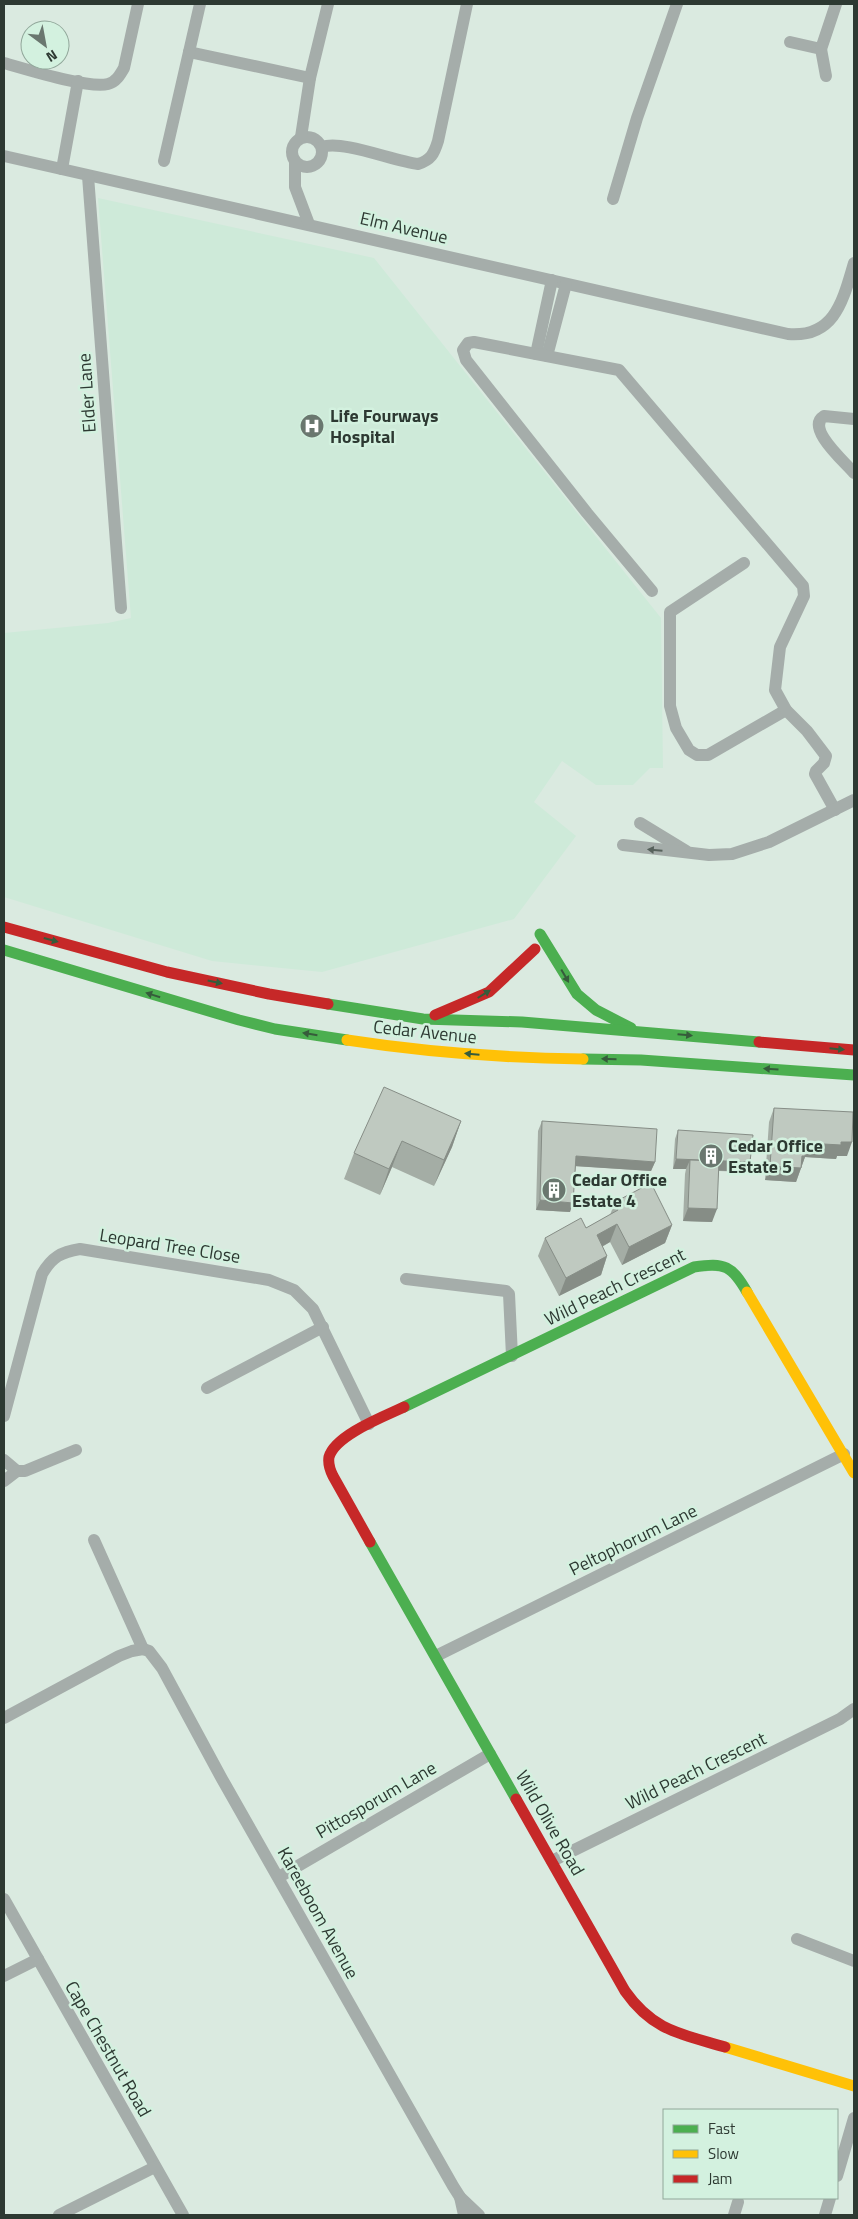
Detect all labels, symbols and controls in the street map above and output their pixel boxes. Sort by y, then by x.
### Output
north arrow [20,20,70,70]
text: N [42,45,62,68]
street label: Elm Avenue [358,204,451,251]
street label: Elder Lane [70,353,103,434]
place label: Life Fourways Hospital [330,402,438,450]
hospital icon: Life Fourways Hospital [299,413,325,439]
one-way arrow [647,846,663,854]
one-way arrow [43,936,58,944]
one-way arrow [561,968,569,983]
one-way arrow [207,979,223,987]
one-way arrow [145,990,160,998]
one-way arrow [478,990,491,999]
street label: Cedar Avenue [372,1013,478,1050]
one-way arrow [302,1030,318,1038]
one-way arrow [677,1032,693,1040]
one-way arrow [829,1045,845,1053]
one-way arrow [463,1050,479,1058]
one-way arrow [601,1055,617,1063]
one-way arrow [763,1065,779,1073]
place label: Cedar Office Estate 5 [728,1132,823,1180]
building icon: Cedar Office Estate 5 [698,1143,724,1169]
place label: Cedar Office Estate 4 [572,1166,667,1214]
building icon: Cedar Office Estate 4 [541,1177,567,1203]
street label: Leopard Tree Close [98,1221,242,1270]
street label: Wild Peach Crescent [540,1240,690,1332]
street label: Peltophorum Lane [564,1497,701,1582]
street label: Wild Peach Crescent [621,1724,771,1816]
street label: Pittosporum Lane [310,1754,441,1845]
street label: Wild Olive Road [509,1765,592,1881]
street label: Kareeboom Avenue [271,1842,366,1984]
street label: Cape Chestnut Road [58,1976,158,2122]
legend [663,2109,838,2199]
text: Fast [708,2117,736,2140]
text: Slow [708,2142,739,2165]
text: Jam [708,2167,732,2190]

